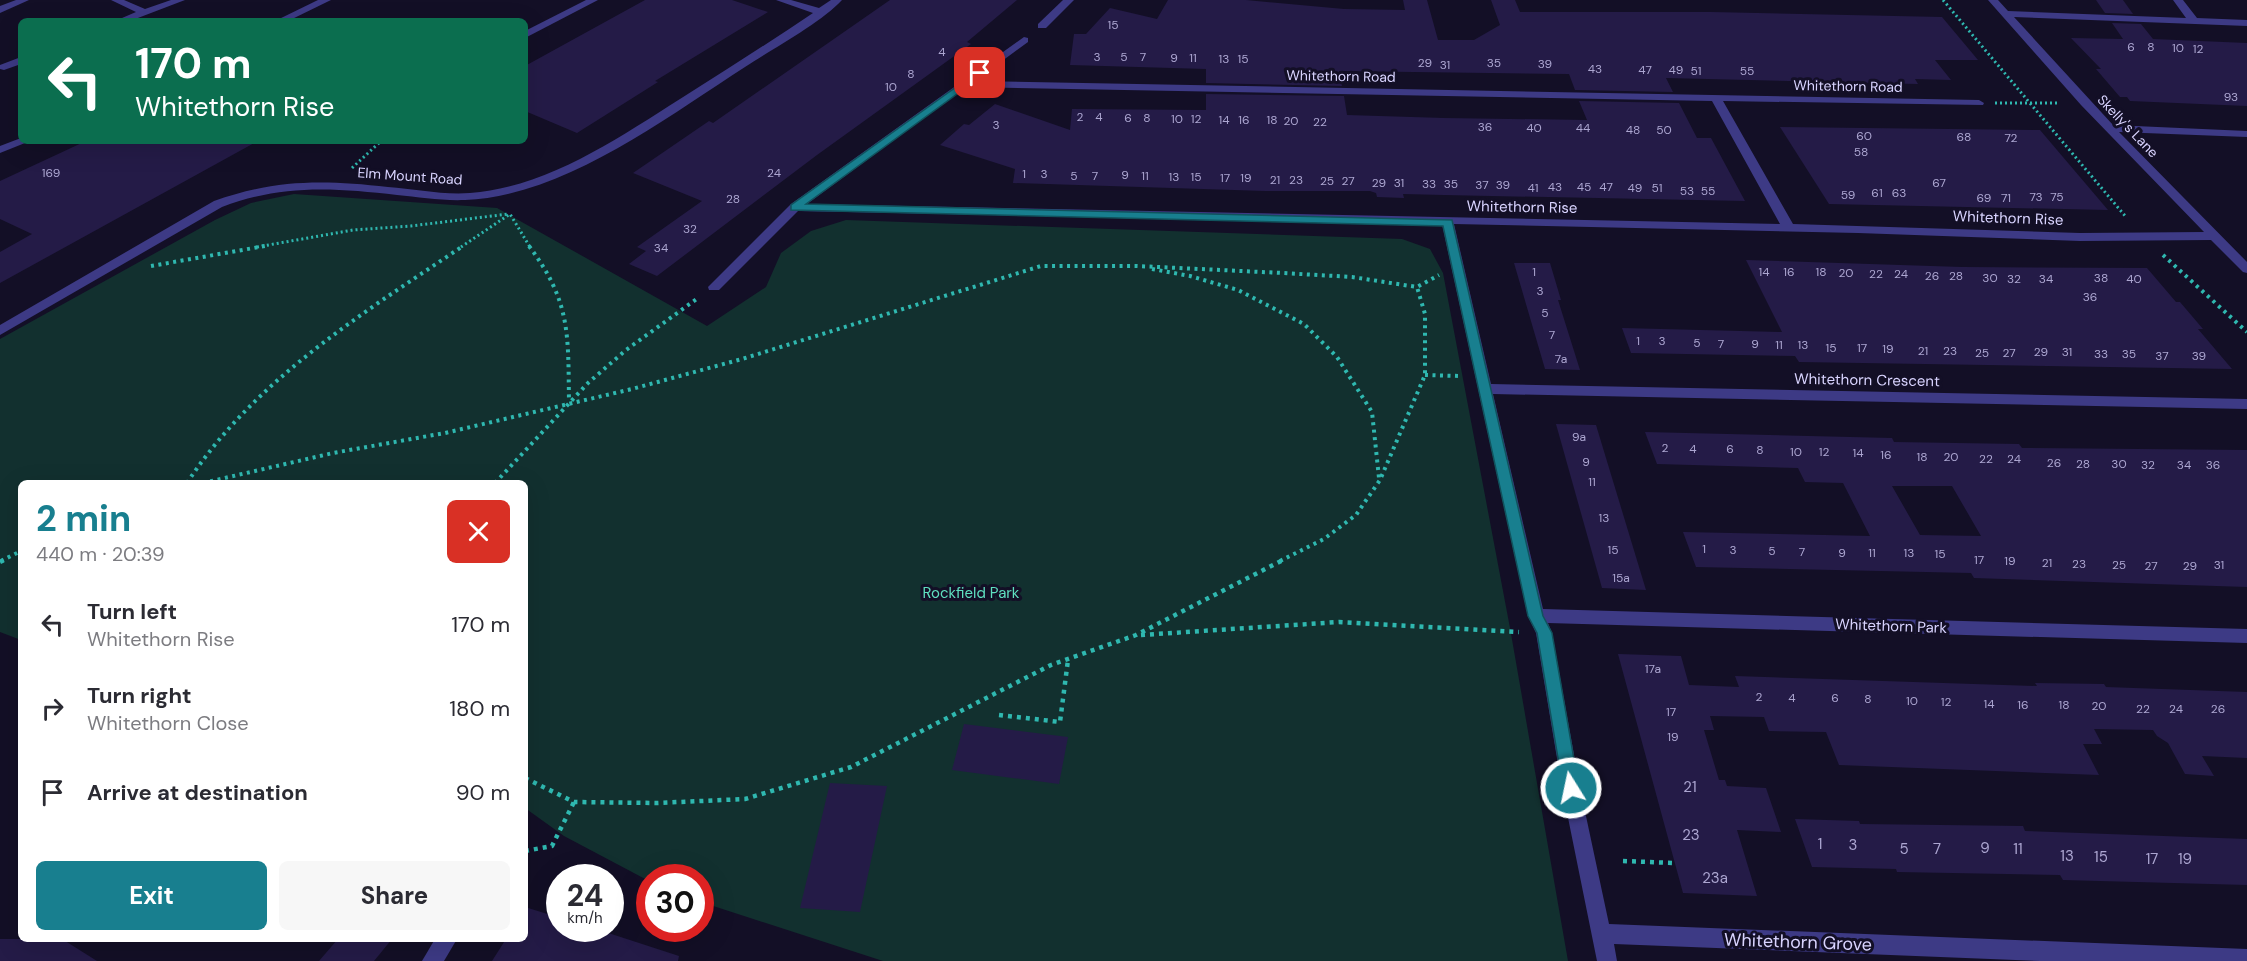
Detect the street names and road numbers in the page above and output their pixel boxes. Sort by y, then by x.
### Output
street label: Whitethorn Road [1286,66,1396,86]
street label: Whitethorn Road [1793,76,1903,96]
street label: Skelly's Lane [2094,91,2163,161]
street label: Elm Mount Road [357,163,463,189]
street label: Whitethorn Rise [1466,196,1578,218]
street label: Whitethorn Rise [1952,206,2064,230]
street label: Whitethorn Crescent [1794,369,1940,391]
street label: Whitethorn Park [1835,614,1948,638]
street label: Whitethorn Grove [1724,927,1872,957]

